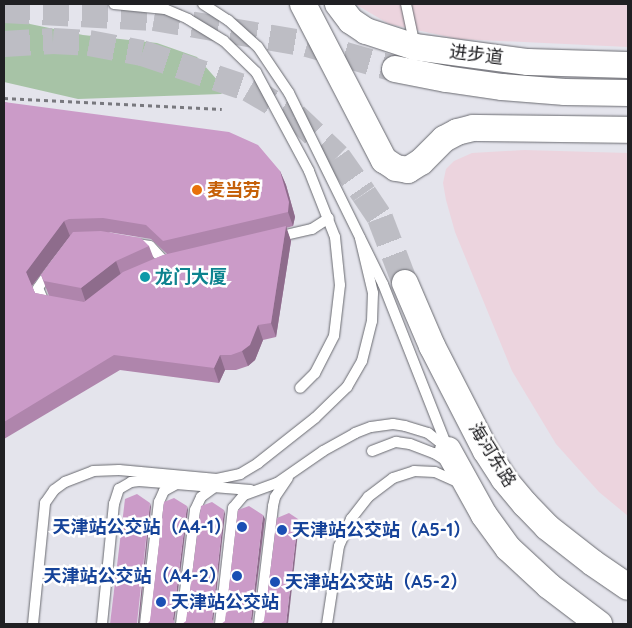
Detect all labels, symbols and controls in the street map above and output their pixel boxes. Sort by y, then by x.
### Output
street label: 进步道 [448,41,504,69]
place label: 麦当劳 [207,179,261,201]
marker: 麦当劳 [191,184,203,196]
place label: 龙门大厦 [155,266,227,288]
marker: 龙门大厦 [139,271,151,283]
street label: 海河东路 [464,419,520,491]
place label: 天津站公交站（A4-1） [53,516,232,538]
place label: 天津站公交站（A5-1） [292,519,471,541]
marker: 天津站公交站（A4-1） [236,521,248,533]
marker: 天津站公交站（A5-1） [276,524,288,536]
place label: 天津站公交站（A4-2） [44,565,227,587]
marker: 天津站公交站（A4-2） [231,570,243,582]
place label: 天津站公交站（A5-2） [285,571,468,593]
marker: 天津站公交站（A5-2） [269,576,281,588]
place label: 天津站公交站 [171,591,279,613]
marker: 天津站公交站 [155,596,167,608]

